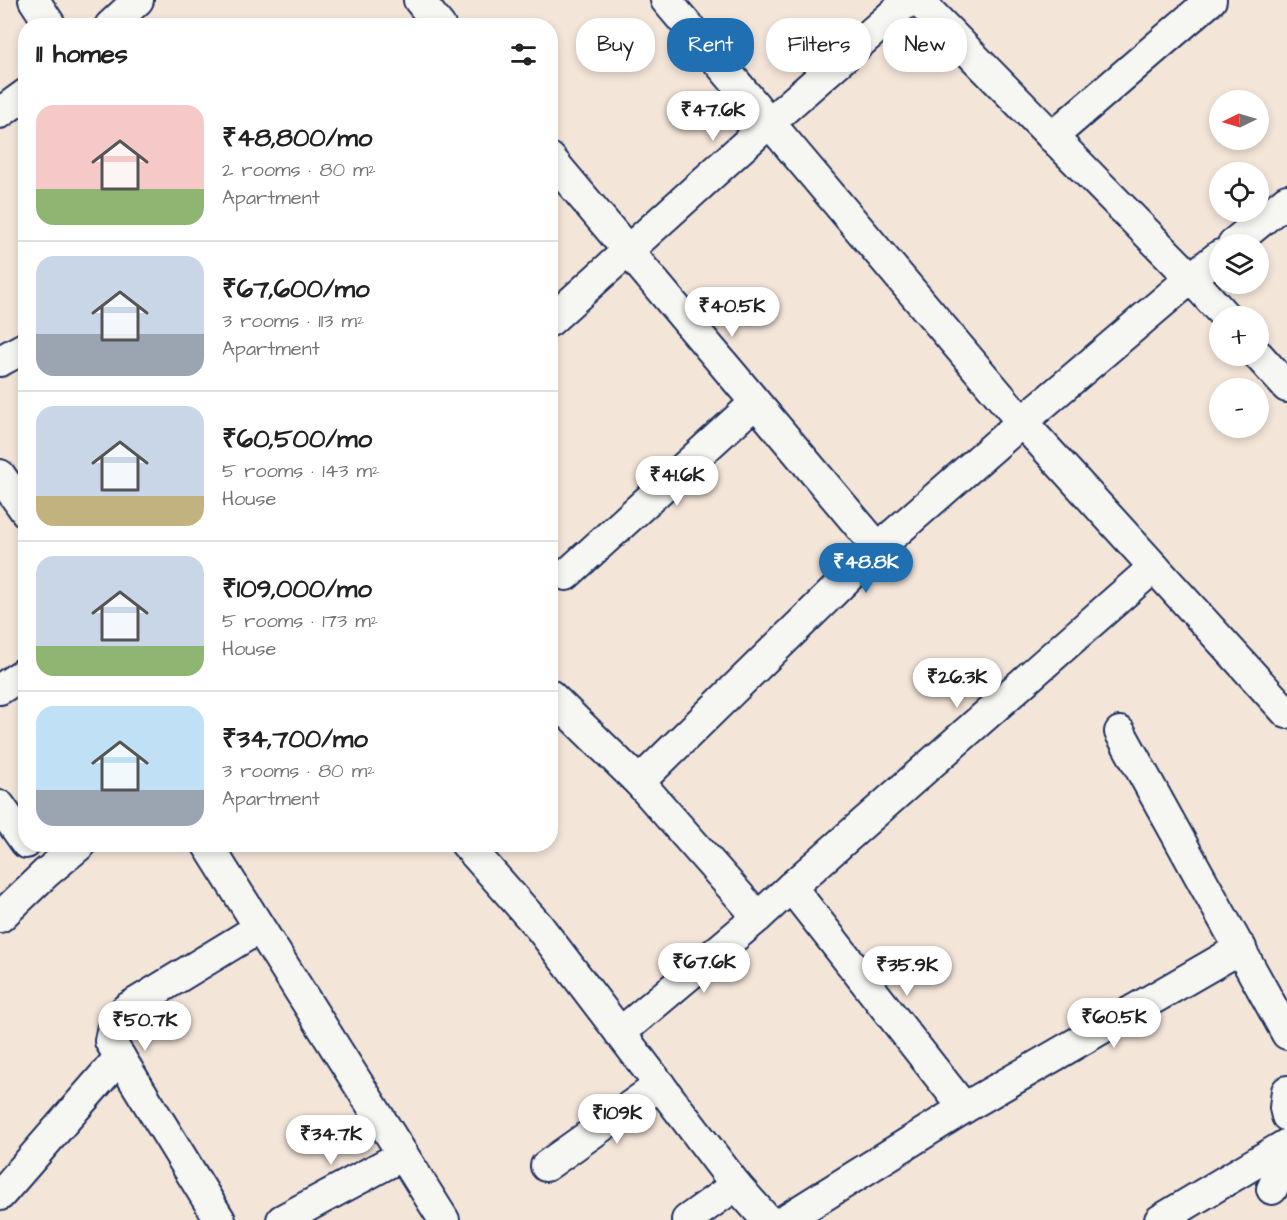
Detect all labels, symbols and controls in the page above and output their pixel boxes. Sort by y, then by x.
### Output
chip: Buy [576,18,655,72]
chip: Rent [667,18,754,72]
chip: Filters [766,18,871,72]
chip: New [883,18,967,72]
text: 11 homes [36,36,128,72]
icon: filters [507,38,540,71]
north arrow [1209,90,1269,150]
map controls [1209,90,1269,438]
pin: ₹47.6K [664,91,762,142]
text: ₹47.6K [681,96,745,124]
text: ₹48,800/mo [222,120,372,156]
icon: home [84,129,156,201]
text: 2 rooms · 80 m² [222,156,376,184]
button: locate [1209,162,1269,222]
text: Apartment [222,184,320,212]
button: layers [1209,234,1269,294]
text: ₹67,600/mo [222,271,370,307]
icon: home [84,280,156,352]
pin: ₹40.5K [683,287,781,338]
text: ₹40.5K [699,292,765,320]
button: + [1209,306,1269,366]
text: 3 rooms · 113 m² [222,307,365,335]
text: Apartment [222,335,320,363]
button: − [1209,378,1269,438]
text: ₹60,500/mo [222,421,372,457]
icon: home [84,430,156,502]
pin: ₹41.6K [628,456,726,507]
text: 5 rooms · 143 m² [222,457,380,485]
text: ₹41.6K [649,461,705,489]
text: House [222,485,276,513]
pin: ₹48.8K [817,543,915,594]
text: ₹48.8K [833,548,899,576]
text: ₹109,000/mo [222,571,372,607]
icon: home [84,580,156,652]
text: 5 rooms · 173 m² [222,607,378,635]
text: House [222,635,276,663]
pin: ₹26.3K [908,658,1006,709]
text: ₹26.3K [927,663,987,691]
text: ₹34,700/mo [222,721,368,757]
icon: home [84,730,156,802]
text: 3 rooms · 80 m² [222,757,375,785]
text: Apartment [222,785,320,813]
pin: ₹67.6K [655,943,753,994]
pin: ₹35.9K [858,946,956,997]
text: ₹67.6K [672,948,736,976]
text: ₹35.9K [876,951,938,979]
pin: ₹60.5K [1065,998,1163,1049]
pin: ₹50.7K [96,1001,194,1052]
text: ₹60.5K [1081,1003,1147,1031]
text: ₹50.7K [112,1006,178,1034]
pin: ₹109K [575,1094,659,1145]
text: ₹109K [592,1099,642,1127]
pin: ₹34.7K [282,1115,380,1166]
text: ₹34.7K [300,1120,362,1148]

